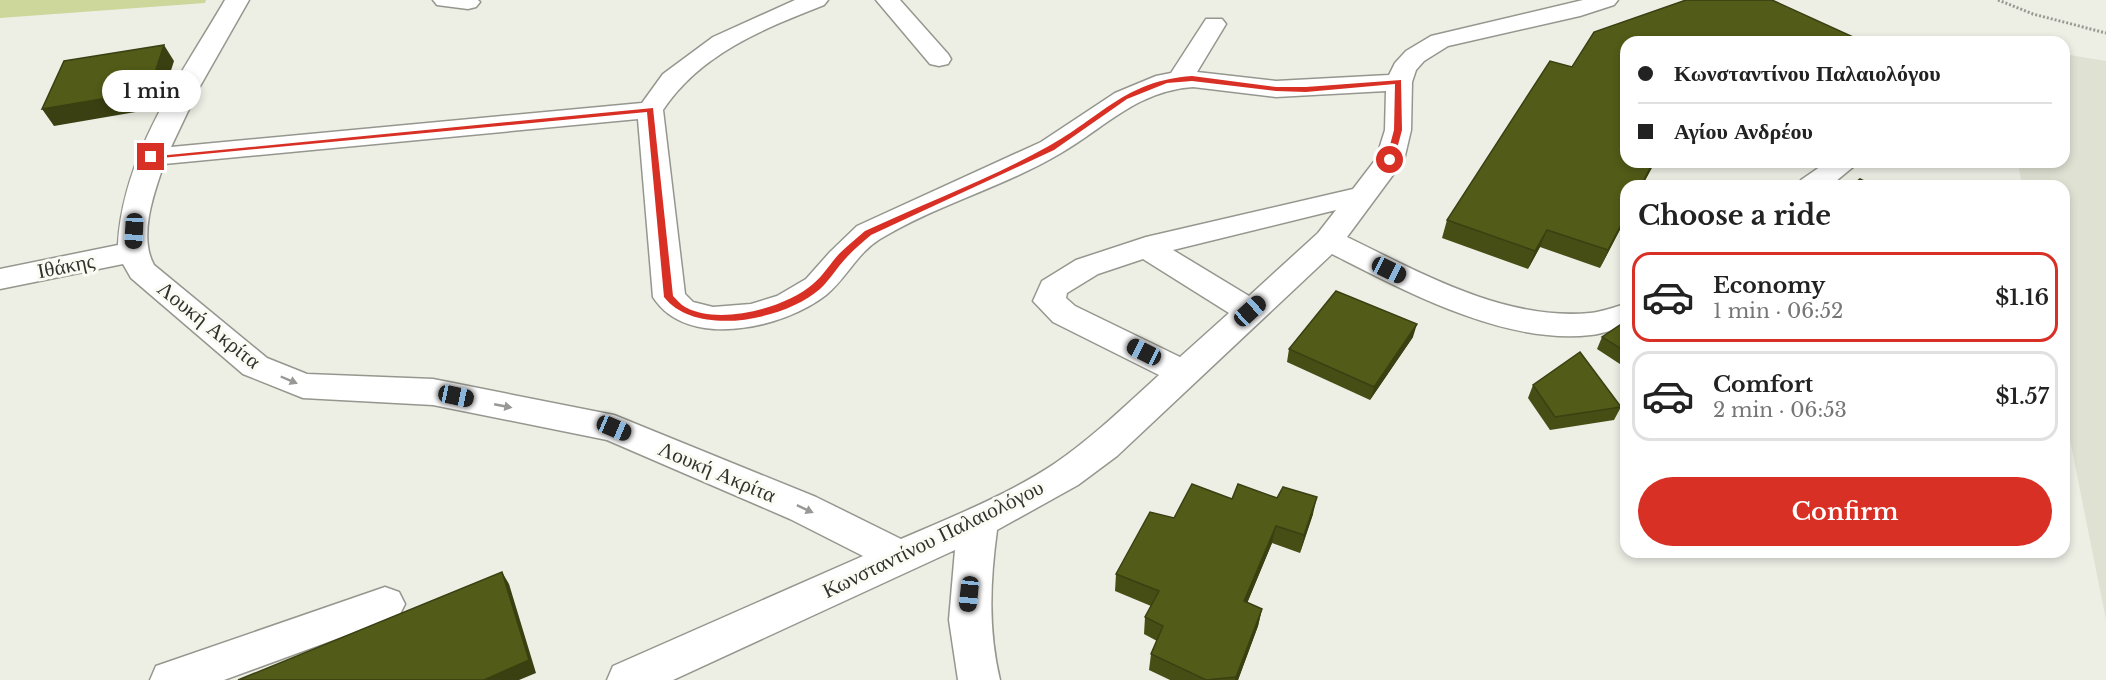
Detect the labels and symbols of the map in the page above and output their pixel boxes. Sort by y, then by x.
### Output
callout: 1 min [102,70,201,112]
route end [137,143,164,170]
route start [1376,146,1403,173]
car [124,213,144,249]
street label: Ιθάκης [35,248,98,284]
car [1369,254,1409,286]
street label: Λουκή Ακρίτα [152,276,266,374]
car [1231,292,1269,330]
car [1124,336,1164,368]
one-way arrow [281,375,299,385]
car [437,383,475,409]
one-way arrow [493,402,512,411]
car [594,413,634,443]
street label: Λουκή Ακρίτα [654,436,780,508]
street label: Κωνσταντίνου Παλαιολόγου [818,474,1048,604]
one-way arrow [796,505,813,514]
car [958,575,980,613]

